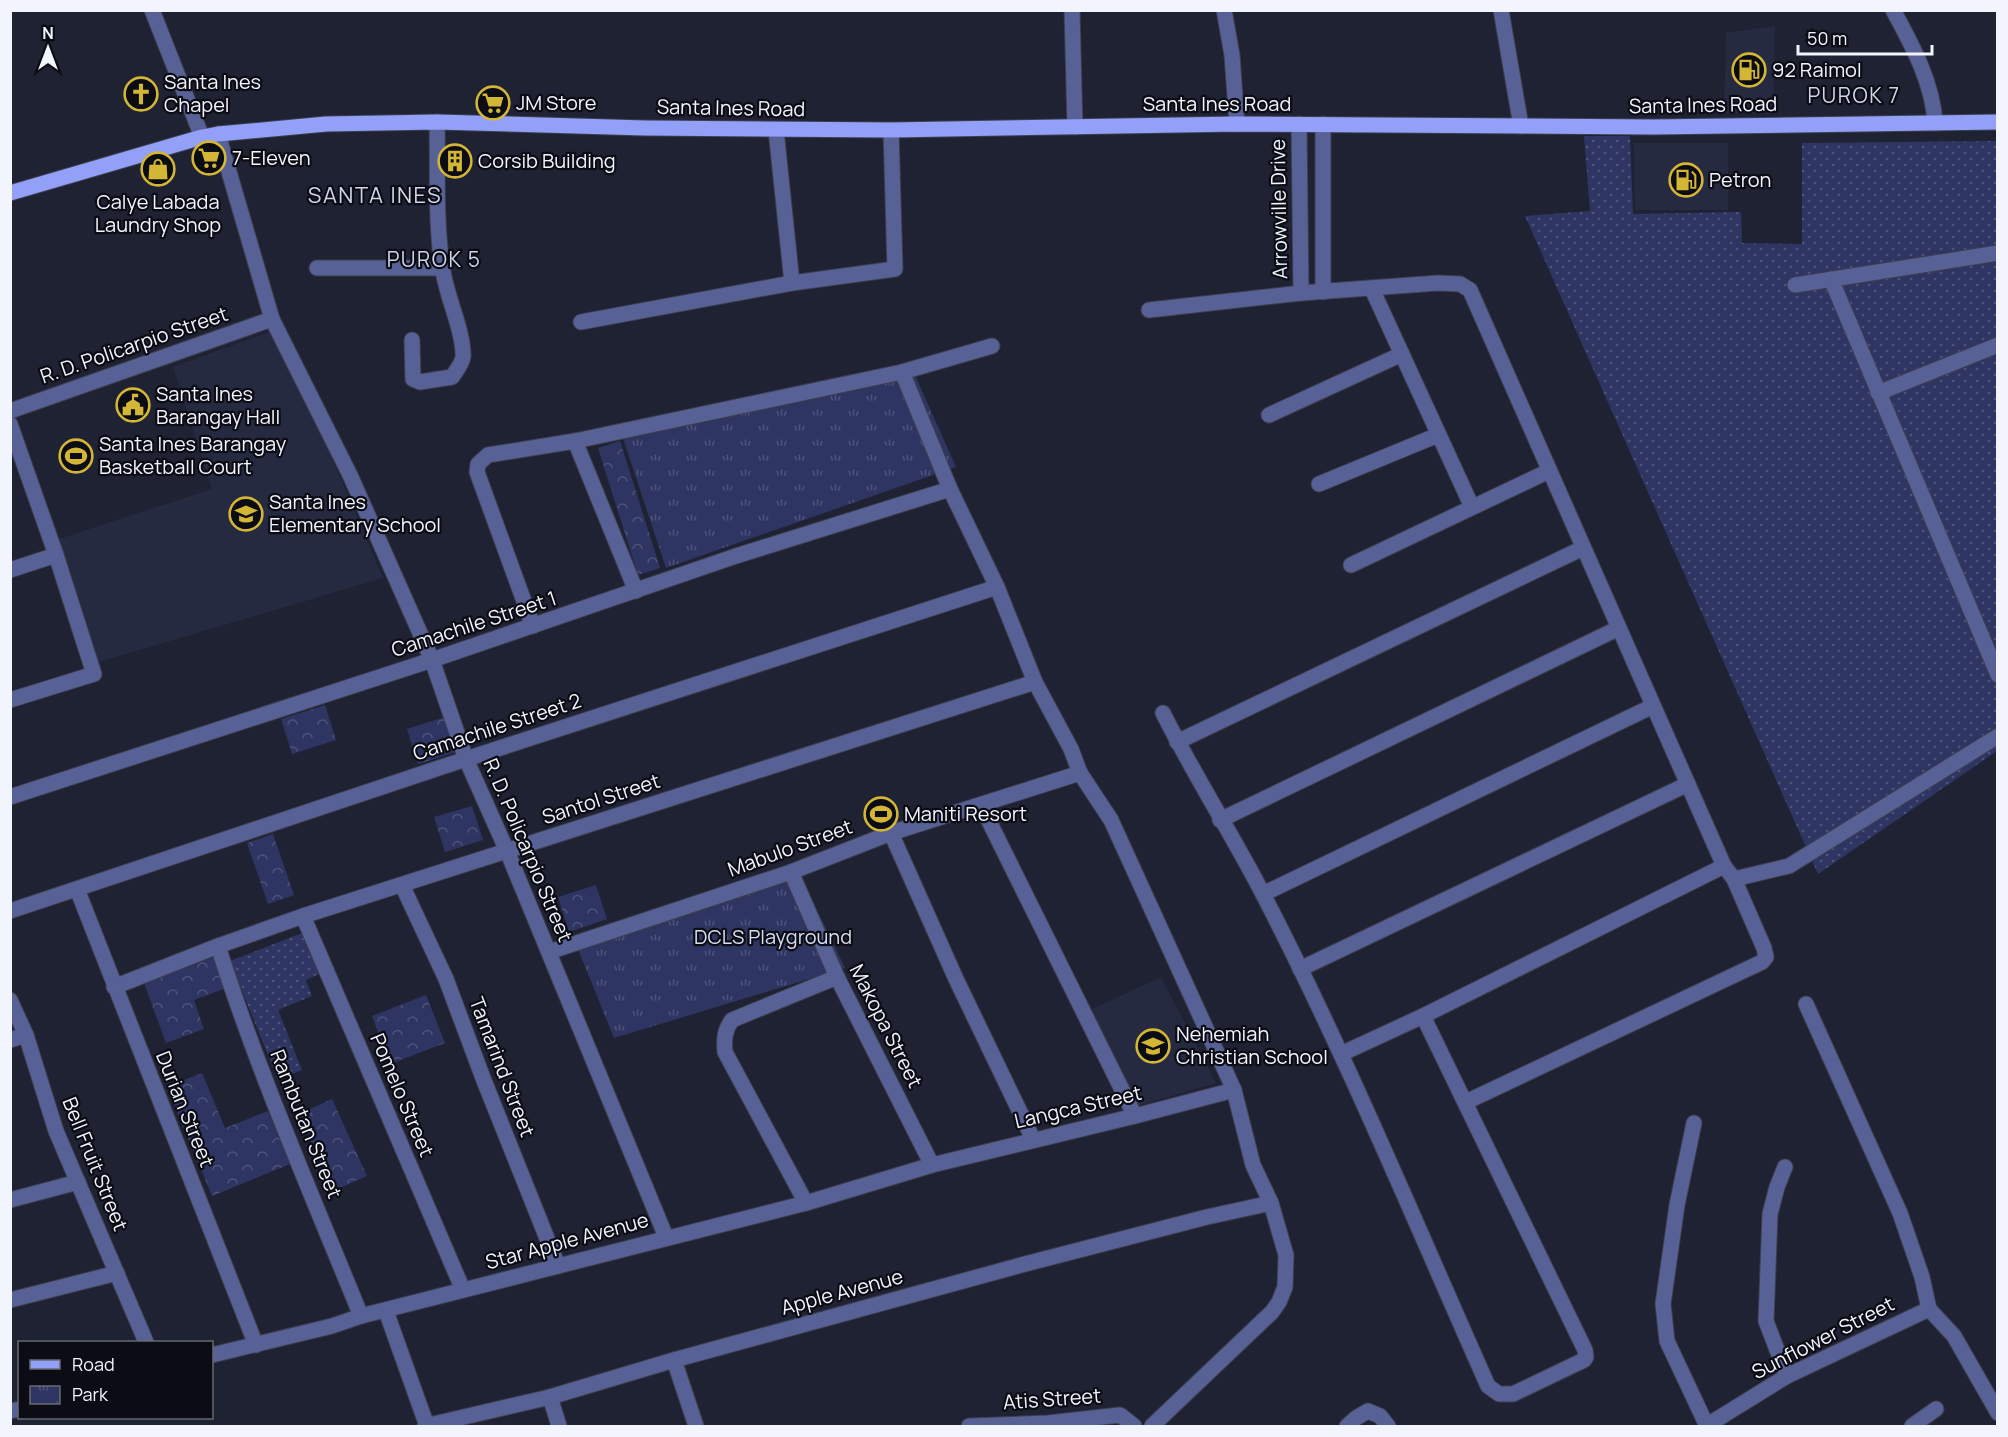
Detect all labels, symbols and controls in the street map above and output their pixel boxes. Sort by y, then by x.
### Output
north arrow [18,18,78,78]
scale bar [1798,18,1932,56]
text: N [42,22,54,44]
text: 50 m [1807,26,1847,50]
fuel station icon: 92 Raimol [1731,52,1767,88]
place label: 92 Raimol [1772,56,1862,83]
place label: Santa Ines Chapel [164,68,261,118]
church icon: Santa Ines Chapel [123,76,159,112]
district label: PUROK 7 [1807,81,1901,109]
supermarket icon: JM Store [475,85,511,121]
place label: JM Store [516,89,597,116]
street label: Santa Ines Road [1143,90,1291,117]
street label: Santa Ines Road [1629,90,1777,119]
street label: Santa Ines Road [657,93,805,122]
street label: Arrowville Drive [1264,139,1293,279]
supermarket icon: 7-Eleven [191,140,227,176]
building icon: Corsib Building [437,143,473,179]
place label: 7-Eleven [232,144,311,171]
place label: Corsib Building [478,147,616,174]
shop icon: Calye Labada Laundry Shop [140,151,176,187]
fuel station icon: Petron [1668,162,1704,198]
place label: Petron [1709,166,1771,193]
district label: SANTA INES [308,180,442,210]
place label: Calye Labada Laundry Shop [95,188,221,238]
district label: PUROK 5 [387,245,481,273]
street label: R. D. Policarpio Street [36,300,231,389]
place label: Santa Ines Barangay Hall [156,380,280,430]
public building icon: Santa Ines Barangay Hall [115,387,151,423]
place label: Santa Ines Barangay Basketball Court [99,430,287,480]
sports icon: Santa Ines Barangay Basketball Court [58,438,94,474]
place label: Santa Ines Elementary School [269,488,441,538]
school or university icon: Santa Ines Elementary School [228,496,264,532]
street label: Camachile Street 1 [388,584,560,663]
street label: Camachile Street 2 [409,687,585,766]
street label: R. D. Policarpio Street [478,754,579,946]
street label: Santol Street [539,767,663,830]
sports icon: Maniti Resort [863,796,899,832]
place label: Maniti Resort [904,800,1027,827]
street label: Mabulo Street [724,812,856,883]
park label: DCLS Playground [694,923,852,950]
street label: Makopa Street [844,959,929,1092]
street label: Tamarind Street [463,993,542,1141]
place label: Nehemiah Christian School [1176,1020,1328,1070]
school or university icon: Nehemiah Christian School [1135,1028,1171,1064]
street label: Pomelo Street [364,1029,441,1161]
street label: Rambutan Street [264,1045,349,1202]
street label: Durian Street [150,1047,221,1171]
street label: Langca Street [1012,1079,1144,1134]
street label: Bell Fruit Street [56,1093,135,1235]
street label: Star Apple Avenue [482,1206,651,1275]
street label: Apple Avenue [778,1262,906,1321]
street label: Sunflower Street [1747,1290,1899,1385]
legend [18,1341,213,1419]
text: Road [72,1352,115,1376]
text: Park [72,1382,109,1406]
street label: Atis Street [1002,1382,1102,1415]

